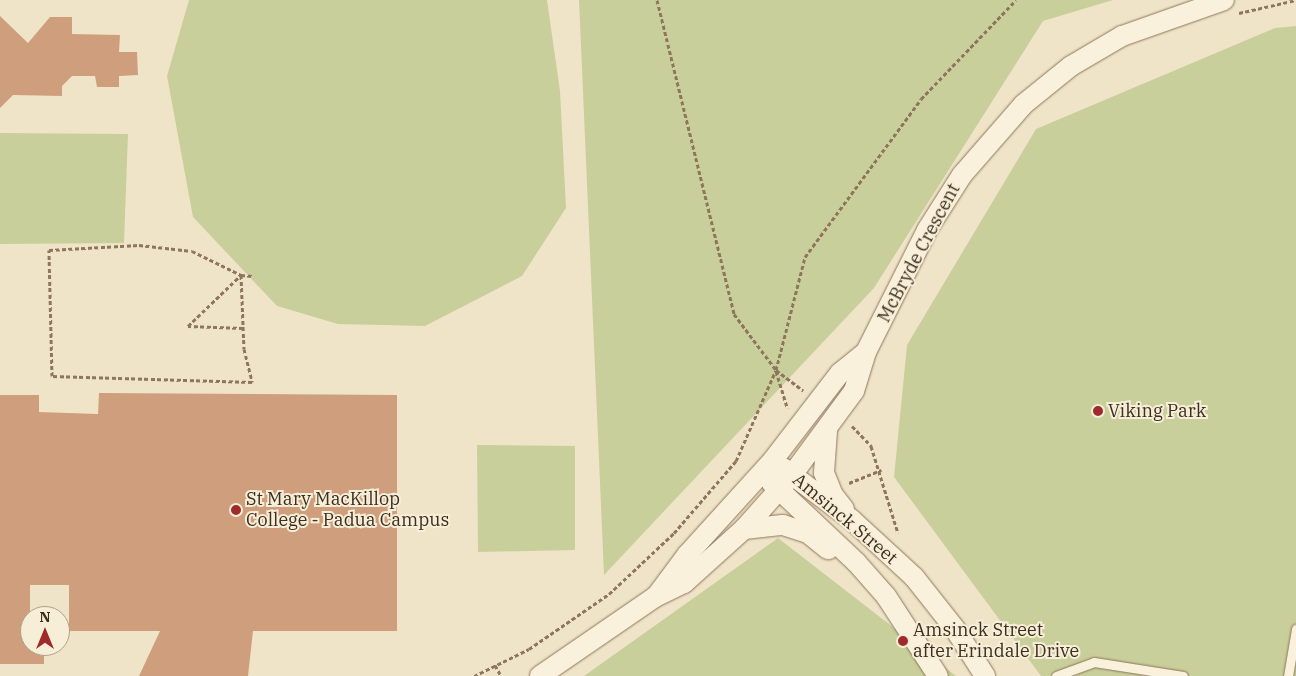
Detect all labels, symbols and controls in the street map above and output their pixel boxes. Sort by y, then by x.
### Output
street label: McBryde Crescent [873,180,965,326]
place label: Viking Park [1108,400,1206,422]
marker: Viking Park [1092,405,1104,417]
street label: Amsinck Street [788,469,902,569]
place label: St Mary MacKillop College - Padua Campus [246,489,449,532]
marker: St Mary MacKillop College - Padua Campus [230,504,242,516]
north arrow [20,606,70,656]
text: N [39,608,51,626]
place label: Amsinck Street after Erindale Drive [913,620,1079,662]
marker: Amsinck Street after Erindale Drive [897,635,909,647]

